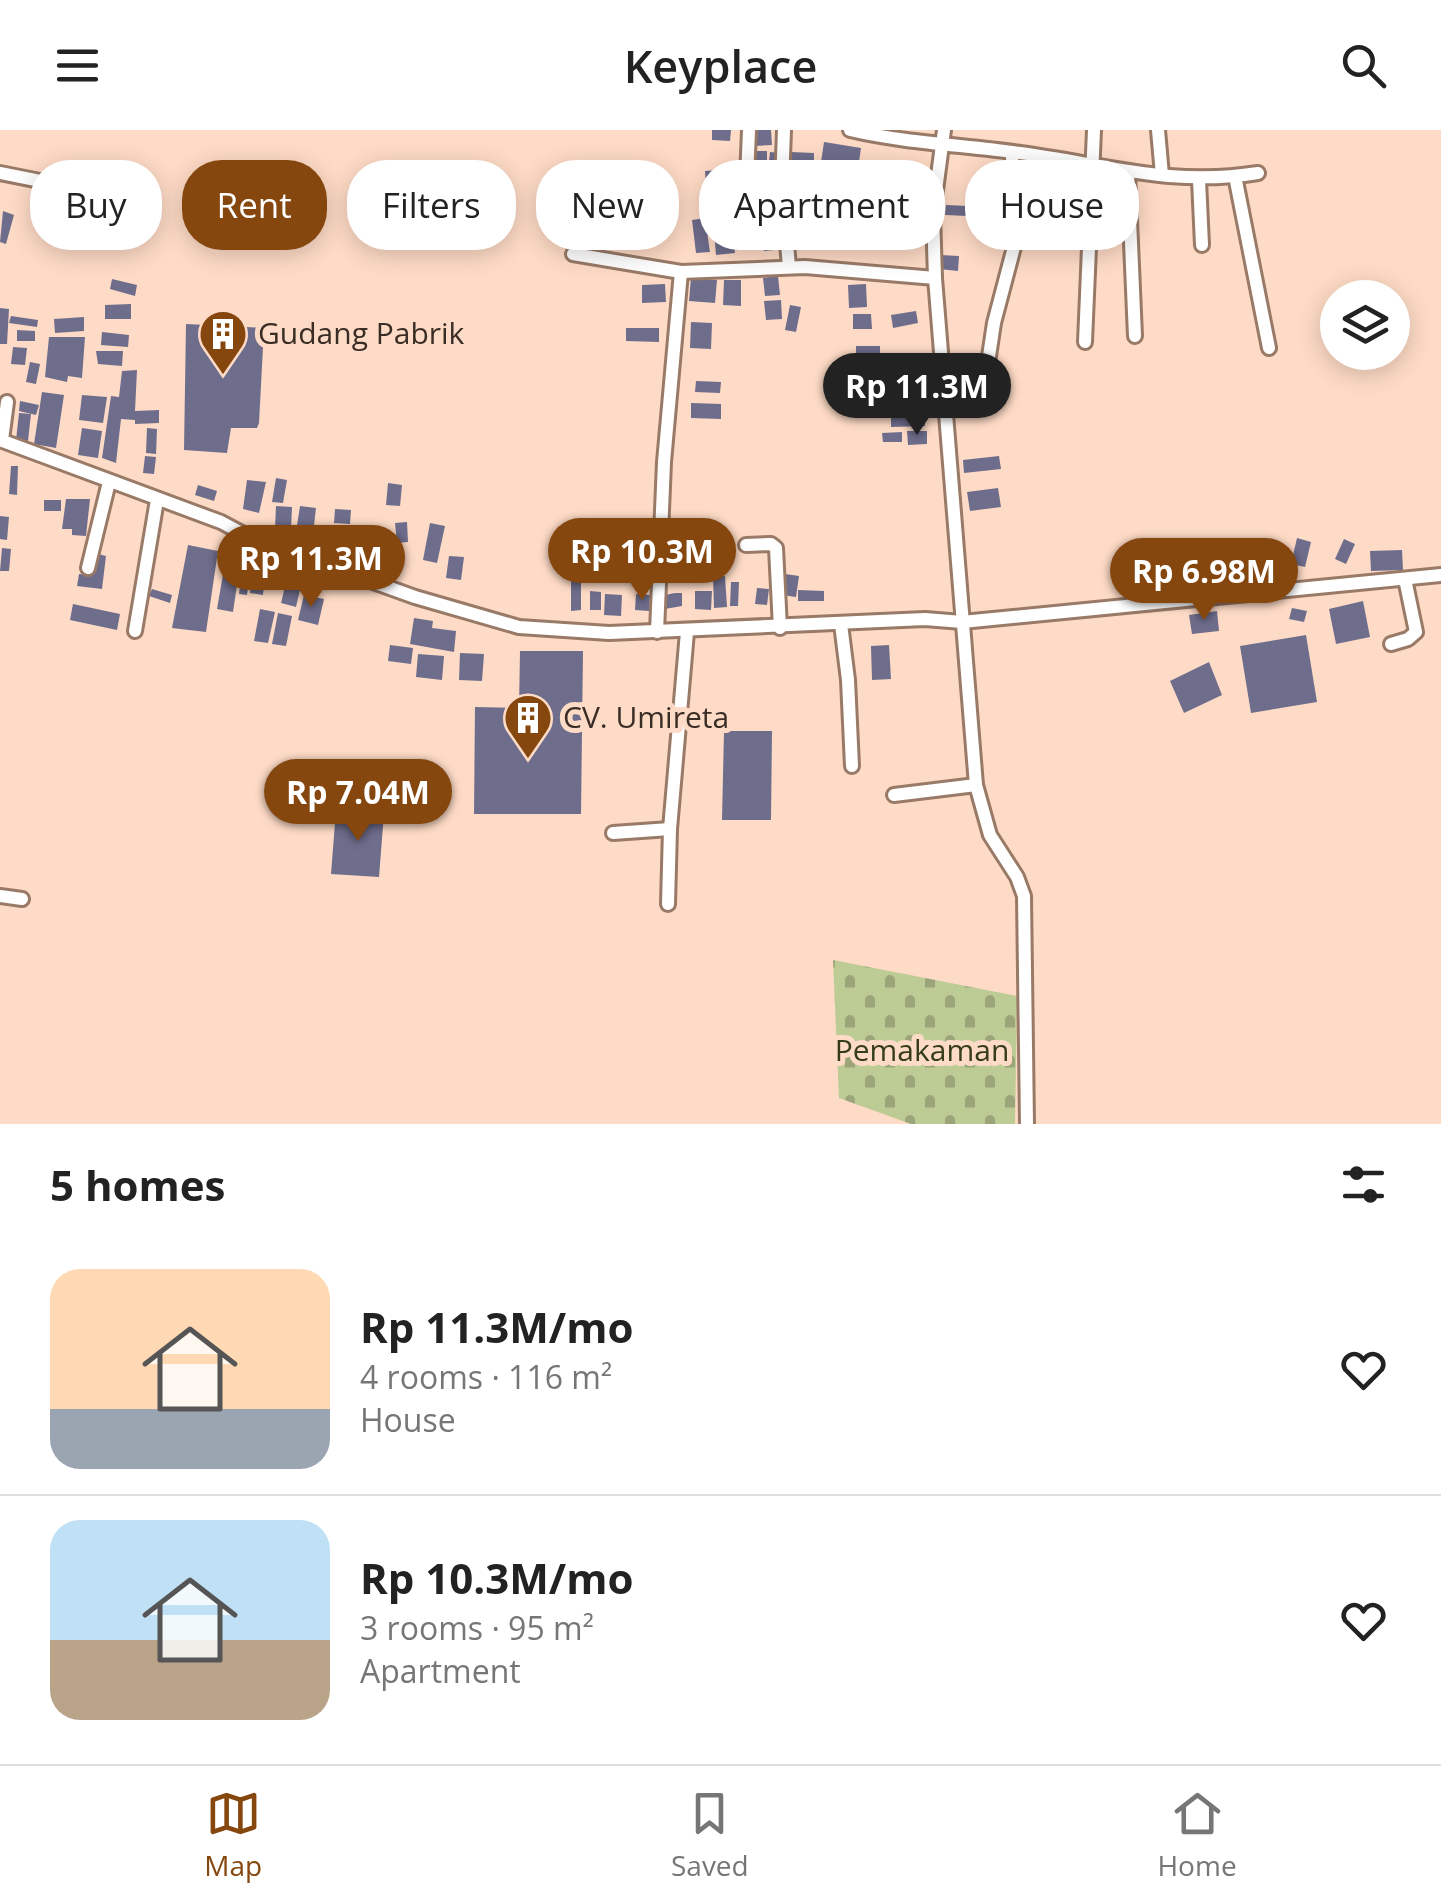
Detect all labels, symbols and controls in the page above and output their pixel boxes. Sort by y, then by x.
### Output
text: Keyplace [624,35,817,96]
icon: menu [50,38,105,93]
icon: search [1336,38,1391,93]
chip: Buy [30,160,162,250]
chip: Rent [182,160,327,250]
chip: Filters [347,160,516,250]
chip: New [536,160,679,250]
chip: Apartment [699,160,945,250]
chip: House [965,160,1139,250]
map controls [1320,280,1410,370]
button: layers [1320,280,1410,370]
building icon: Gudang Pabrik [197,308,249,376]
place label: Gudang Pabrik [258,312,465,353]
pin: Rp 11.3M [814,353,1020,438]
text: Rp 11.3M [845,364,989,407]
pin: Rp 10.3M [539,518,745,603]
pin: Rp 11.3M [208,525,414,610]
text: Rp 10.3M [570,529,714,572]
text: Rp 11.3M [239,536,383,579]
pin: Rp 6.98M [1101,538,1307,623]
text: Rp 6.98M [1132,549,1276,592]
building icon: CV. Umireta [502,692,554,760]
place label: CV. Umireta [563,696,729,737]
pin: Rp 7.04M [255,759,461,844]
text: Rp 7.04M [286,770,430,813]
park label: Pemakaman [835,1029,1009,1070]
text: 5 homes [50,1156,225,1213]
icon: filters [1336,1157,1391,1212]
text: Rp 11.3M/mo [360,1298,633,1355]
icon: home [130,1309,250,1429]
icon: heart [1336,1342,1391,1397]
text: 4 rooms · 116 m² [360,1355,612,1398]
text: House [360,1398,456,1441]
text: Rp 10.3M/mo [360,1549,633,1606]
icon: home [130,1560,250,1680]
icon: heart [1336,1593,1391,1648]
text: 3 rooms · 95 m² [360,1606,594,1649]
text: Apartment [360,1649,521,1692]
tab: Map [204,1786,262,1884]
tab: Saved [671,1786,749,1884]
tab: Home [1157,1786,1237,1884]

